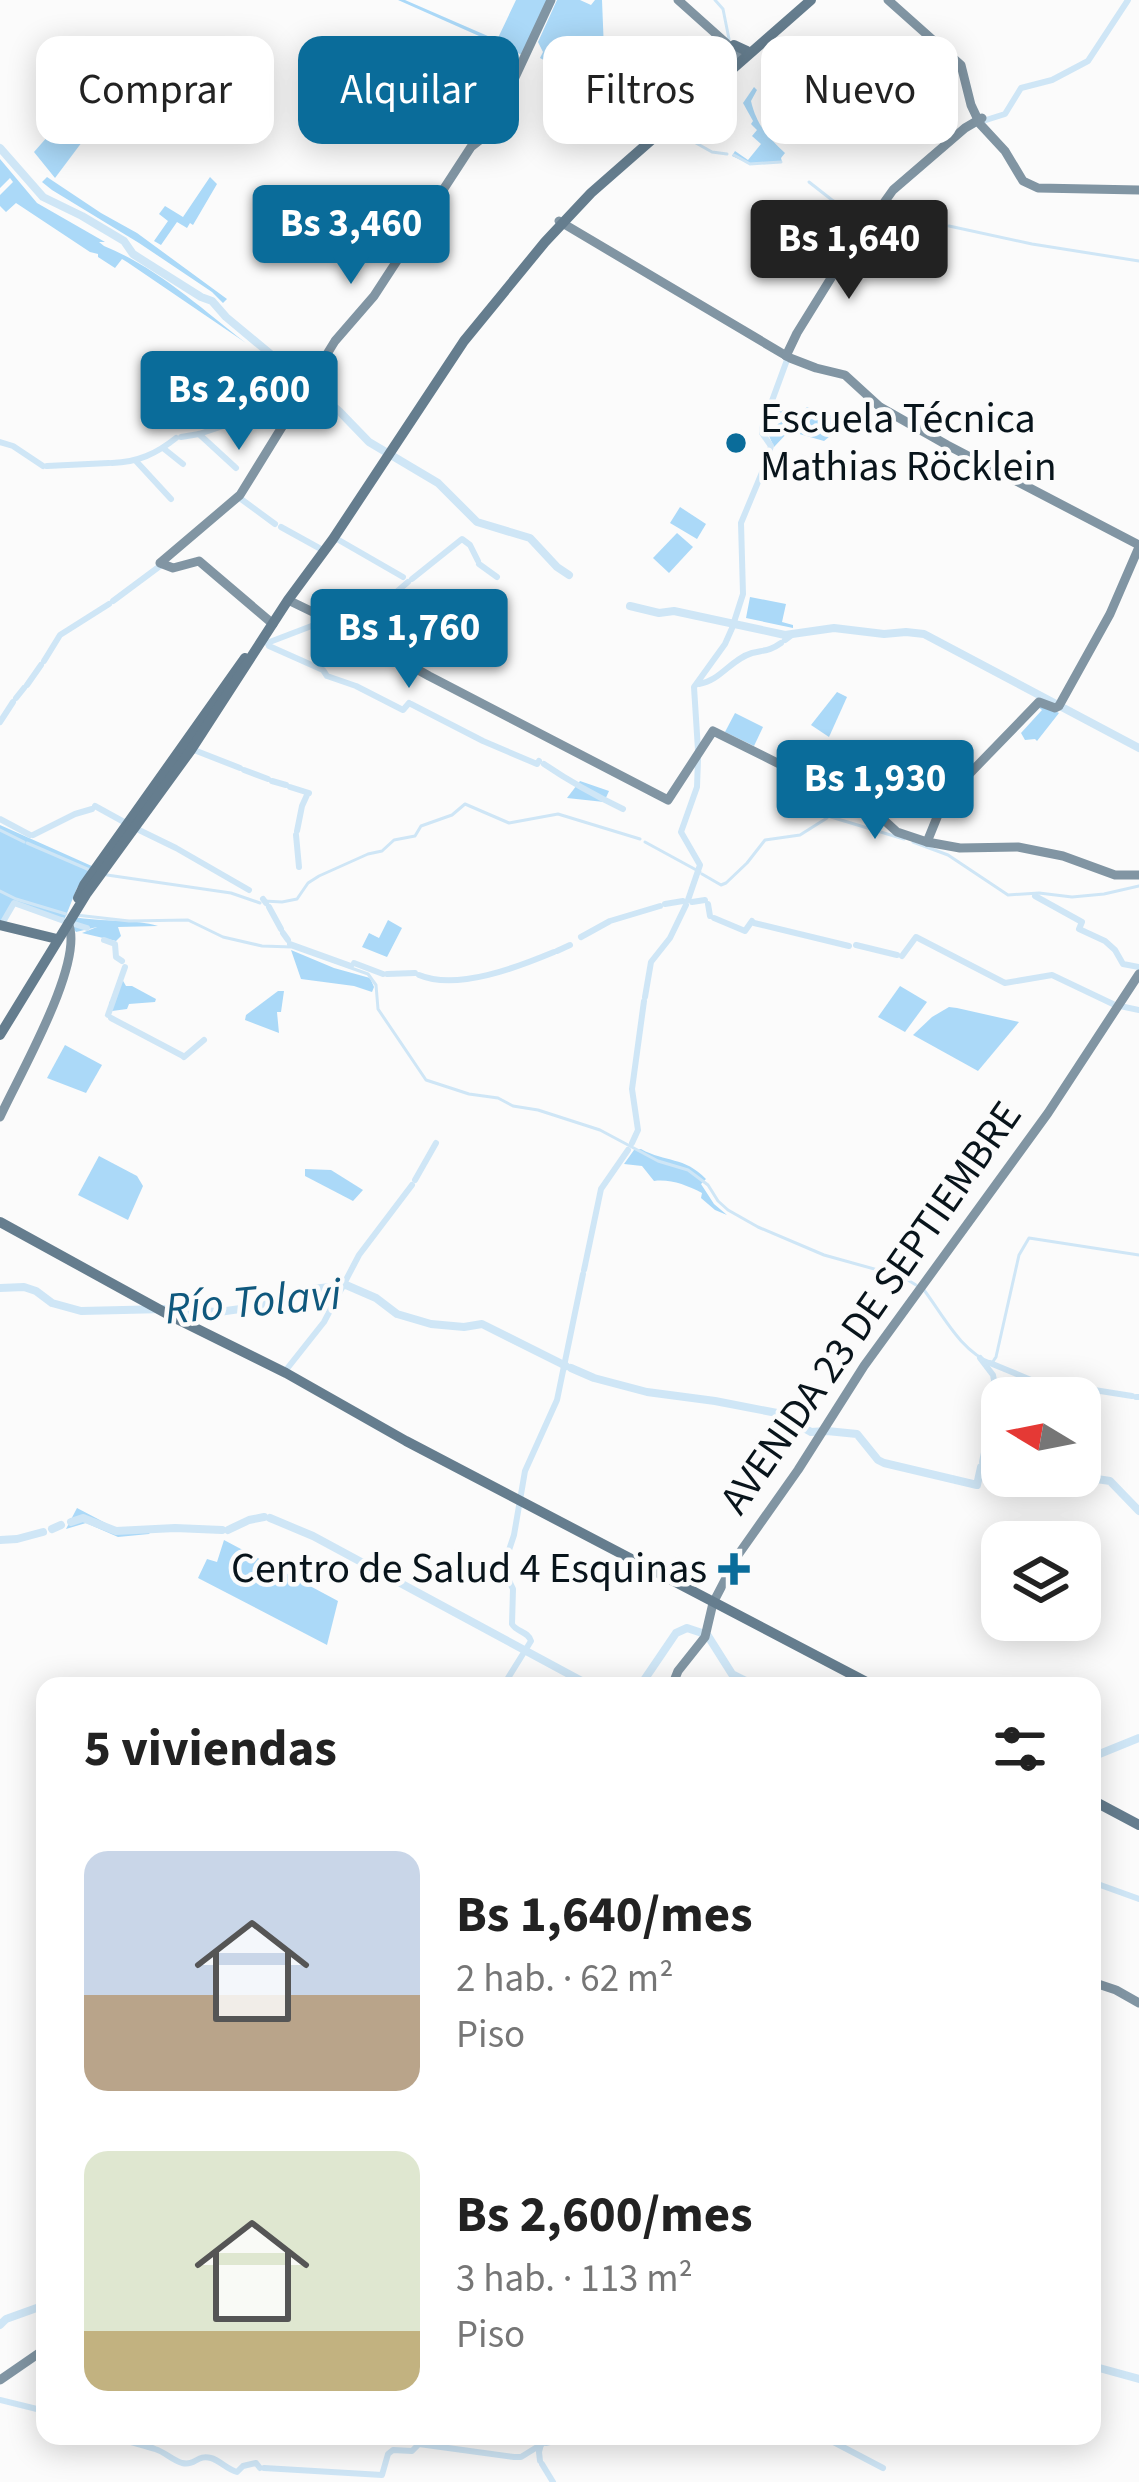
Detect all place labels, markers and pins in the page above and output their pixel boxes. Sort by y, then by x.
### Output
pin: Bs 3,460 [227,185,475,287]
pin: Bs 1,640 [725,200,973,302]
pin: Bs 2,600 [115,351,363,453]
place label: Escuela Técnica Mathias Röcklein [760,389,1057,497]
marker: Escuela Técnica Mathias Röcklein [723,430,749,456]
pin: Bs 1,760 [285,589,533,691]
pin: Bs 1,930 [751,740,999,842]
place label: Centro de Salud 4 Esquinas [231,1539,707,1599]
marker: Centro de Salud 4 Esquinas [718,1553,750,1585]

